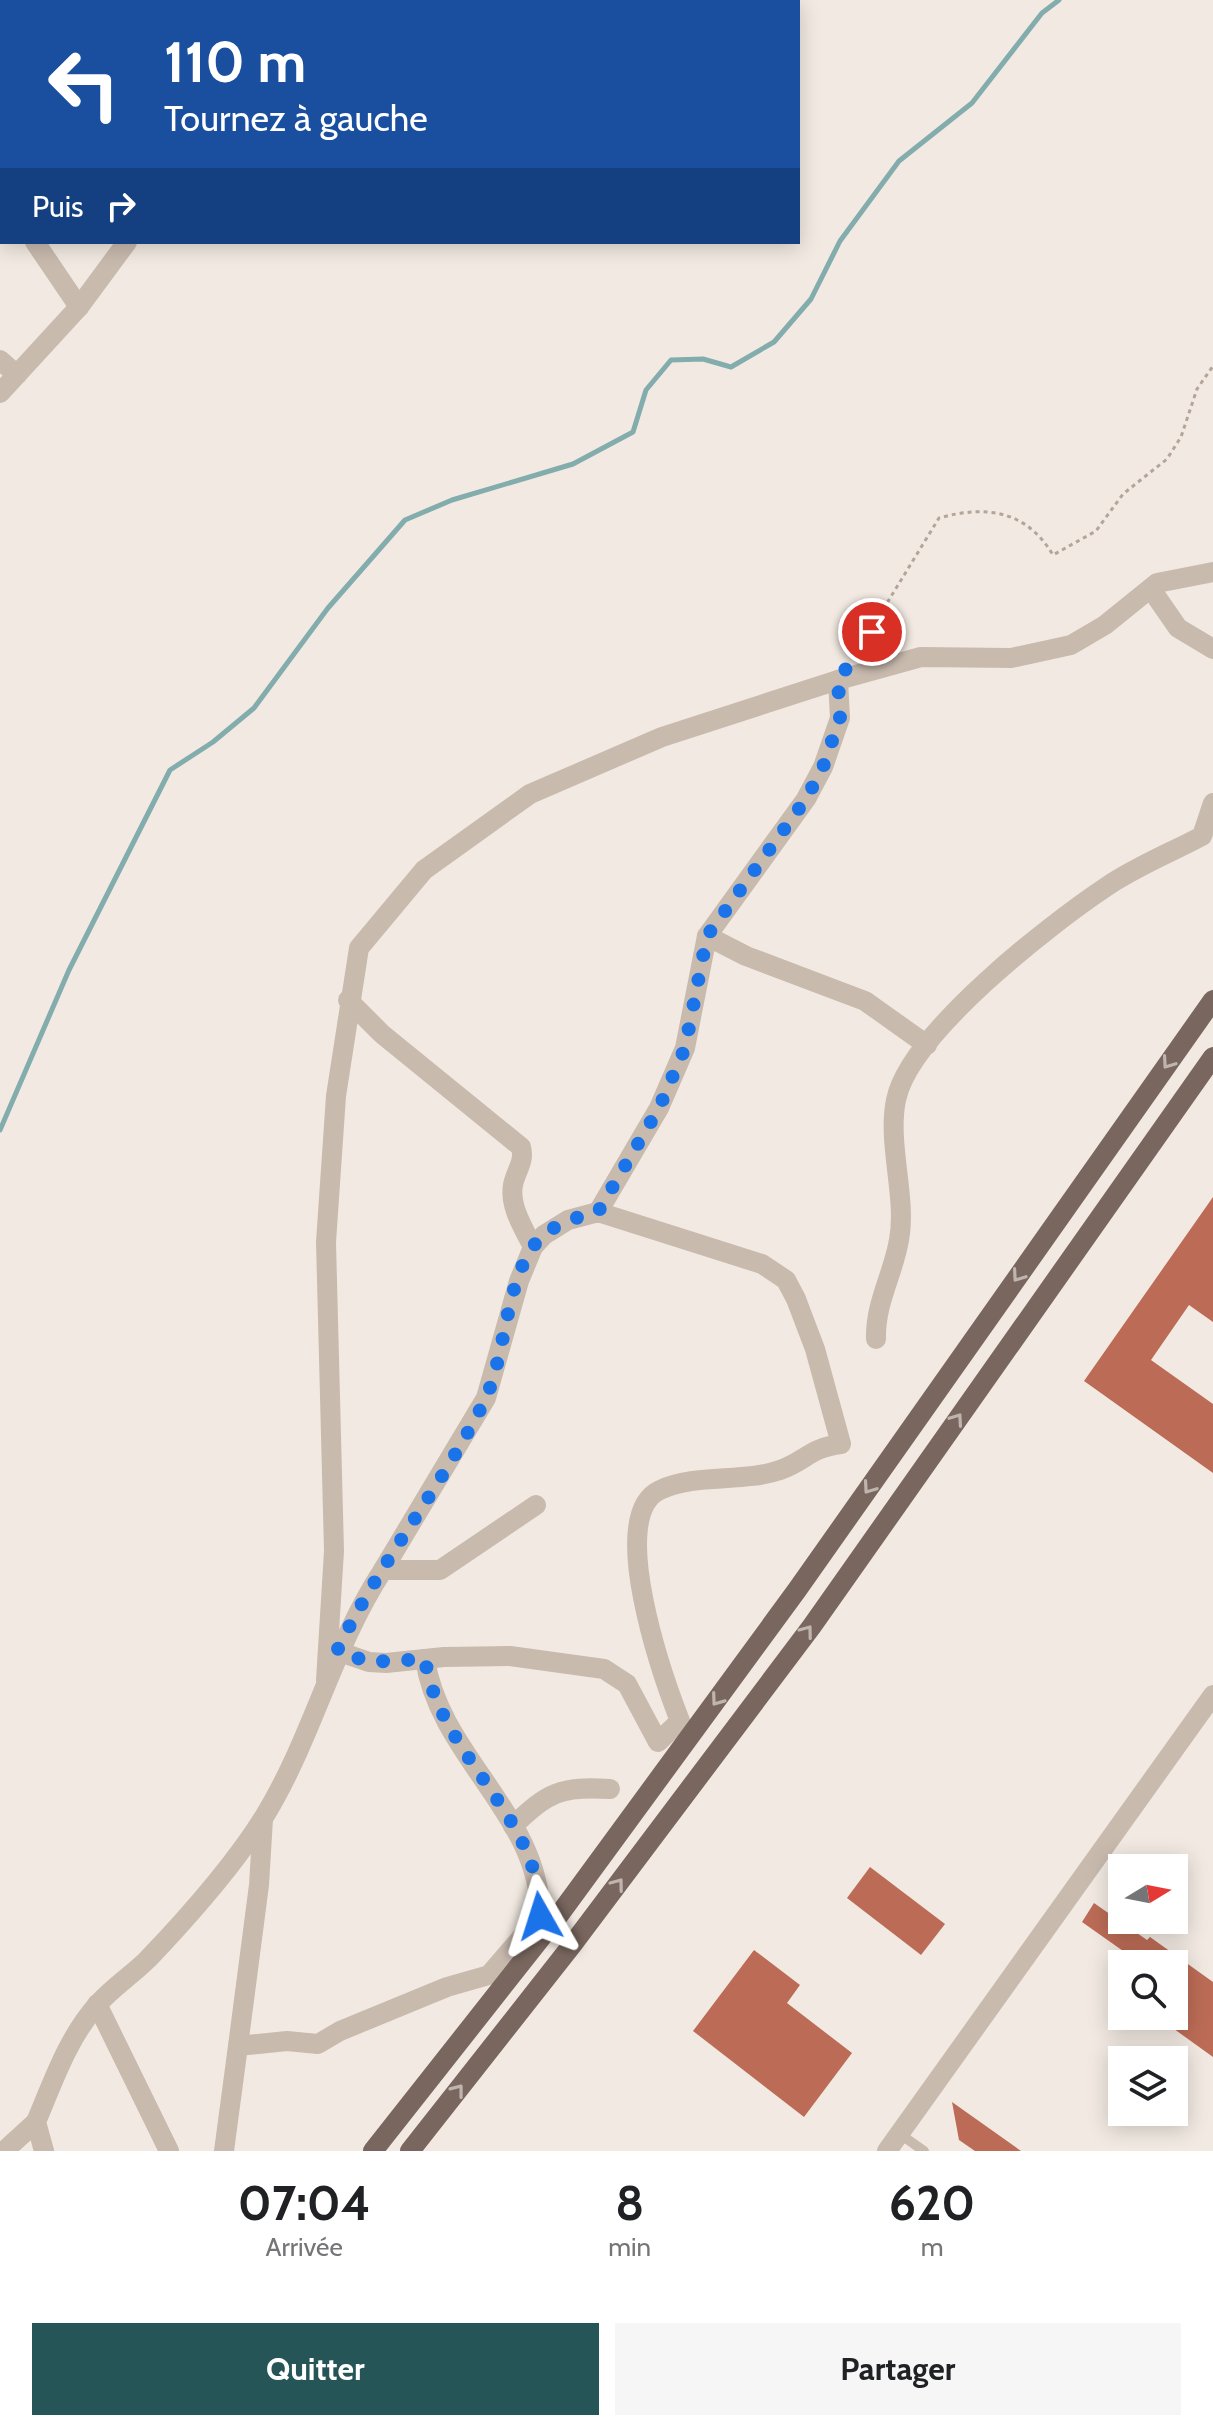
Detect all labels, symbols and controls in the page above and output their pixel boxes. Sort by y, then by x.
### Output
text: 110 m [164,28,306,96]
icon: left [32,32,136,136]
text: Tournez à gauche [164,96,428,140]
icon: right [99,184,143,228]
text: Puis [32,188,83,225]
pin [838,598,906,666]
icon: arrive [850,610,894,654]
one-way arrow [1163,1055,1178,1069]
one-way arrow [1013,1267,1028,1281]
one-way arrow [947,1413,962,1428]
one-way arrow [864,1480,878,1494]
one-way arrow [798,1626,812,1640]
one-way arrow [712,1691,727,1705]
north arrow [1108,1854,1188,1934]
map controls [1108,1854,1188,2126]
position arrow [498,1874,582,1958]
one-way arrow [608,1878,622,1893]
button: search [1108,1950,1188,2030]
button: layers [1108,2046,1188,2126]
one-way arrow [449,2084,463,2099]
text: 07:04 [238,2174,371,2232]
text: 8 [615,2174,644,2232]
text: 620 [889,2174,975,2232]
text: Arrivée [266,2231,343,2263]
text: min [608,2231,651,2263]
text: m [921,2231,943,2263]
button: Quitter [32,2323,599,2415]
button: Partager [615,2323,1181,2415]

